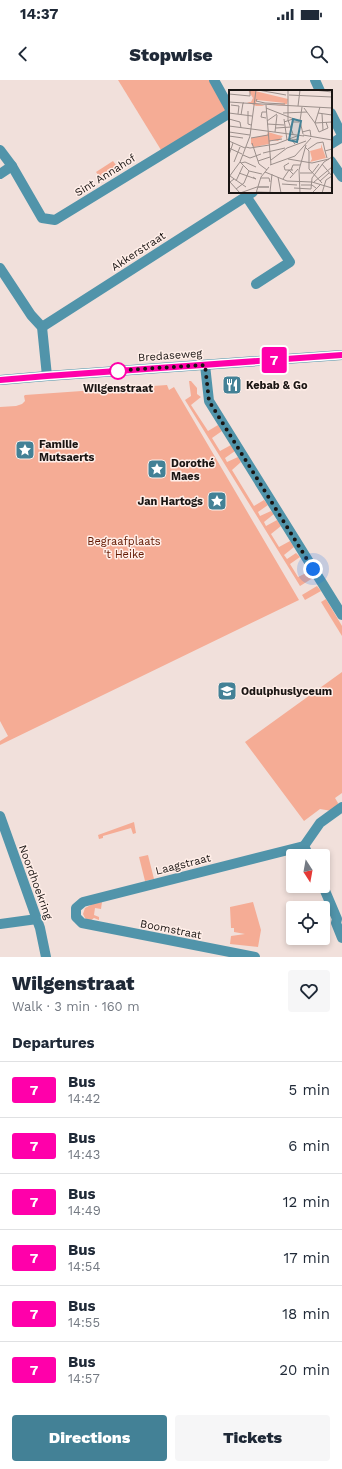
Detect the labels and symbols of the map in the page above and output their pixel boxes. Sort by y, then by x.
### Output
inset map [229,90,332,193]
street label: Sint Annahof [72,151,139,199]
street label: Akkerstraat [109,229,168,274]
street label: Bredaseweg [138,347,203,364]
line badge: 7 [261,347,287,373]
marker: Wilgenstraat [109,362,127,380]
restaurant icon: Kebab & Go [221,374,243,396]
place label: Kebab & Go [246,379,308,392]
place label: Wilgenstraat [83,382,153,395]
place label: Familie Mutsaerts [39,438,95,464]
place icon: Familie Mutsaerts [14,439,36,461]
place label: Dorothé Maes [171,457,215,483]
place icon: Dorothé Maes [146,458,168,480]
place icon: Jan Hartogs [206,490,228,512]
place label: Jan Hartogs [137,495,203,508]
park label: Begraafplaats 't Heike [87,535,161,561]
your location [303,559,323,579]
school or university icon: Odulphuslyceum [216,680,238,702]
place label: Odulphuslyceum [241,685,332,698]
street label: Noordhoekring [16,843,55,921]
north arrow [286,849,330,893]
street label: Laagstraat [154,851,212,878]
street label: Boomstraat [139,917,203,942]

